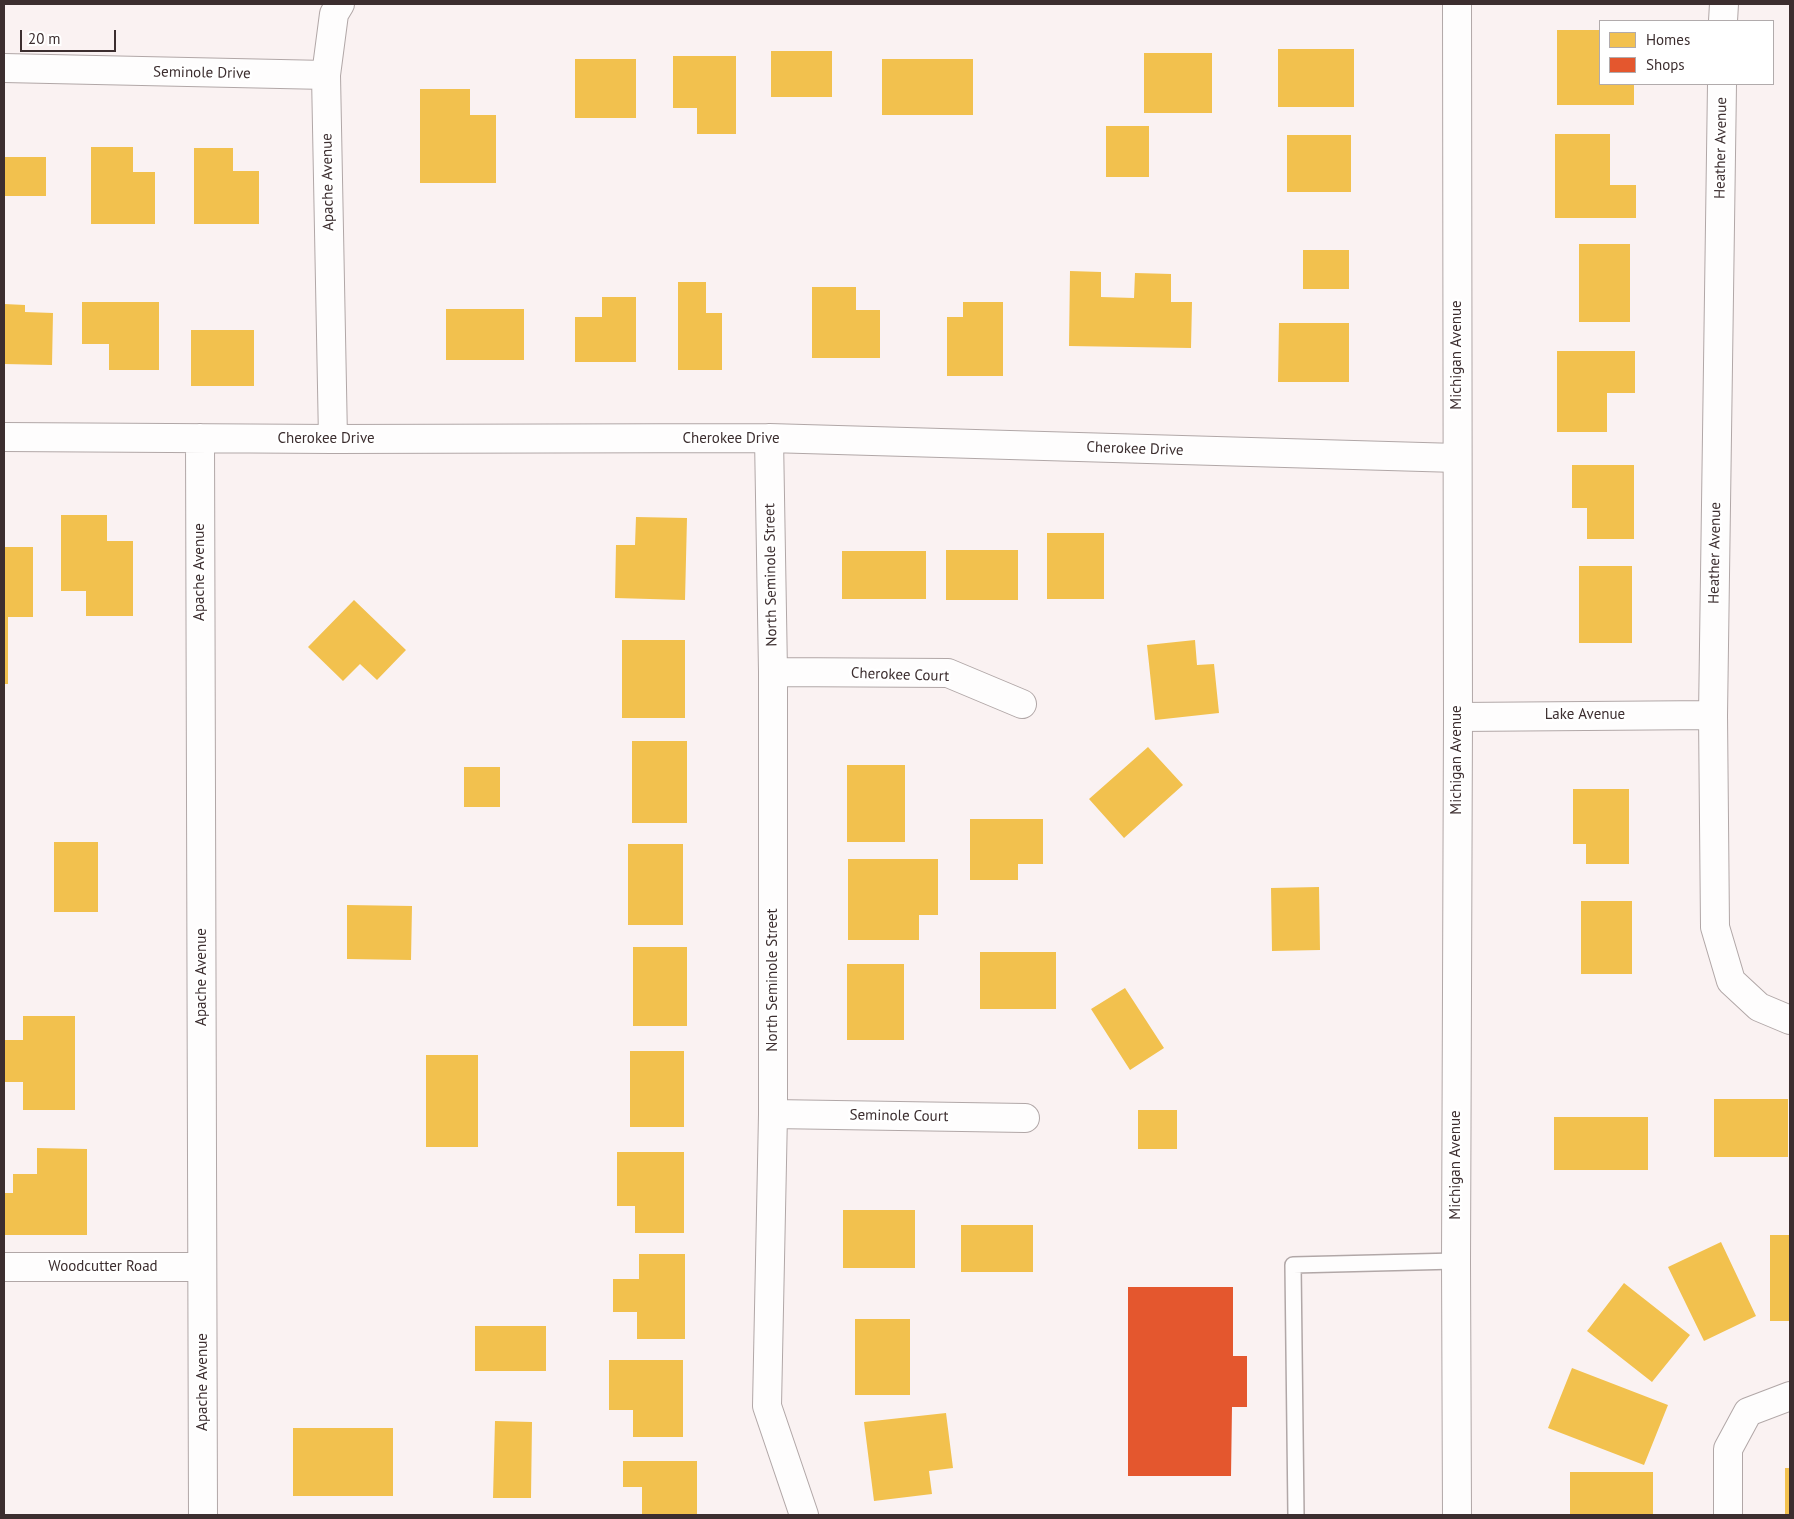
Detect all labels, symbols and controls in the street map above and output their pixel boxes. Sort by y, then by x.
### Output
scale bar [22,20,119,52]
legend [1599,20,1774,85]
text: 20 m [28,29,61,48]
text: Homes [1646,30,1690,49]
text: Shops [1646,55,1685,74]
street label: Seminole Drive [153,63,251,83]
street label: Heather Avenue [1711,97,1731,199]
street label: Apache Avenue [318,133,338,231]
street label: Michigan Avenue [1448,300,1466,410]
street label: Cherokee Drive [277,430,375,448]
street label: Cherokee Drive [682,430,780,448]
street label: Cherokee Drive [1086,438,1184,460]
street label: Heather Avenue [1705,502,1725,604]
street label: North Seminole Street [761,503,781,647]
street label: Apache Avenue [191,523,209,621]
street label: Cherokee Court [851,664,949,686]
street label: Michigan Avenue [1448,705,1466,815]
street label: Lake Avenue [1545,706,1625,724]
street label: North Seminole Street [764,908,782,1052]
street label: Apache Avenue [193,928,211,1026]
street label: Seminole Court [849,1106,949,1126]
street label: Michigan Avenue [1447,1110,1465,1220]
street label: Woodcutter Road [48,1258,158,1276]
street label: Apache Avenue [194,1333,212,1431]

